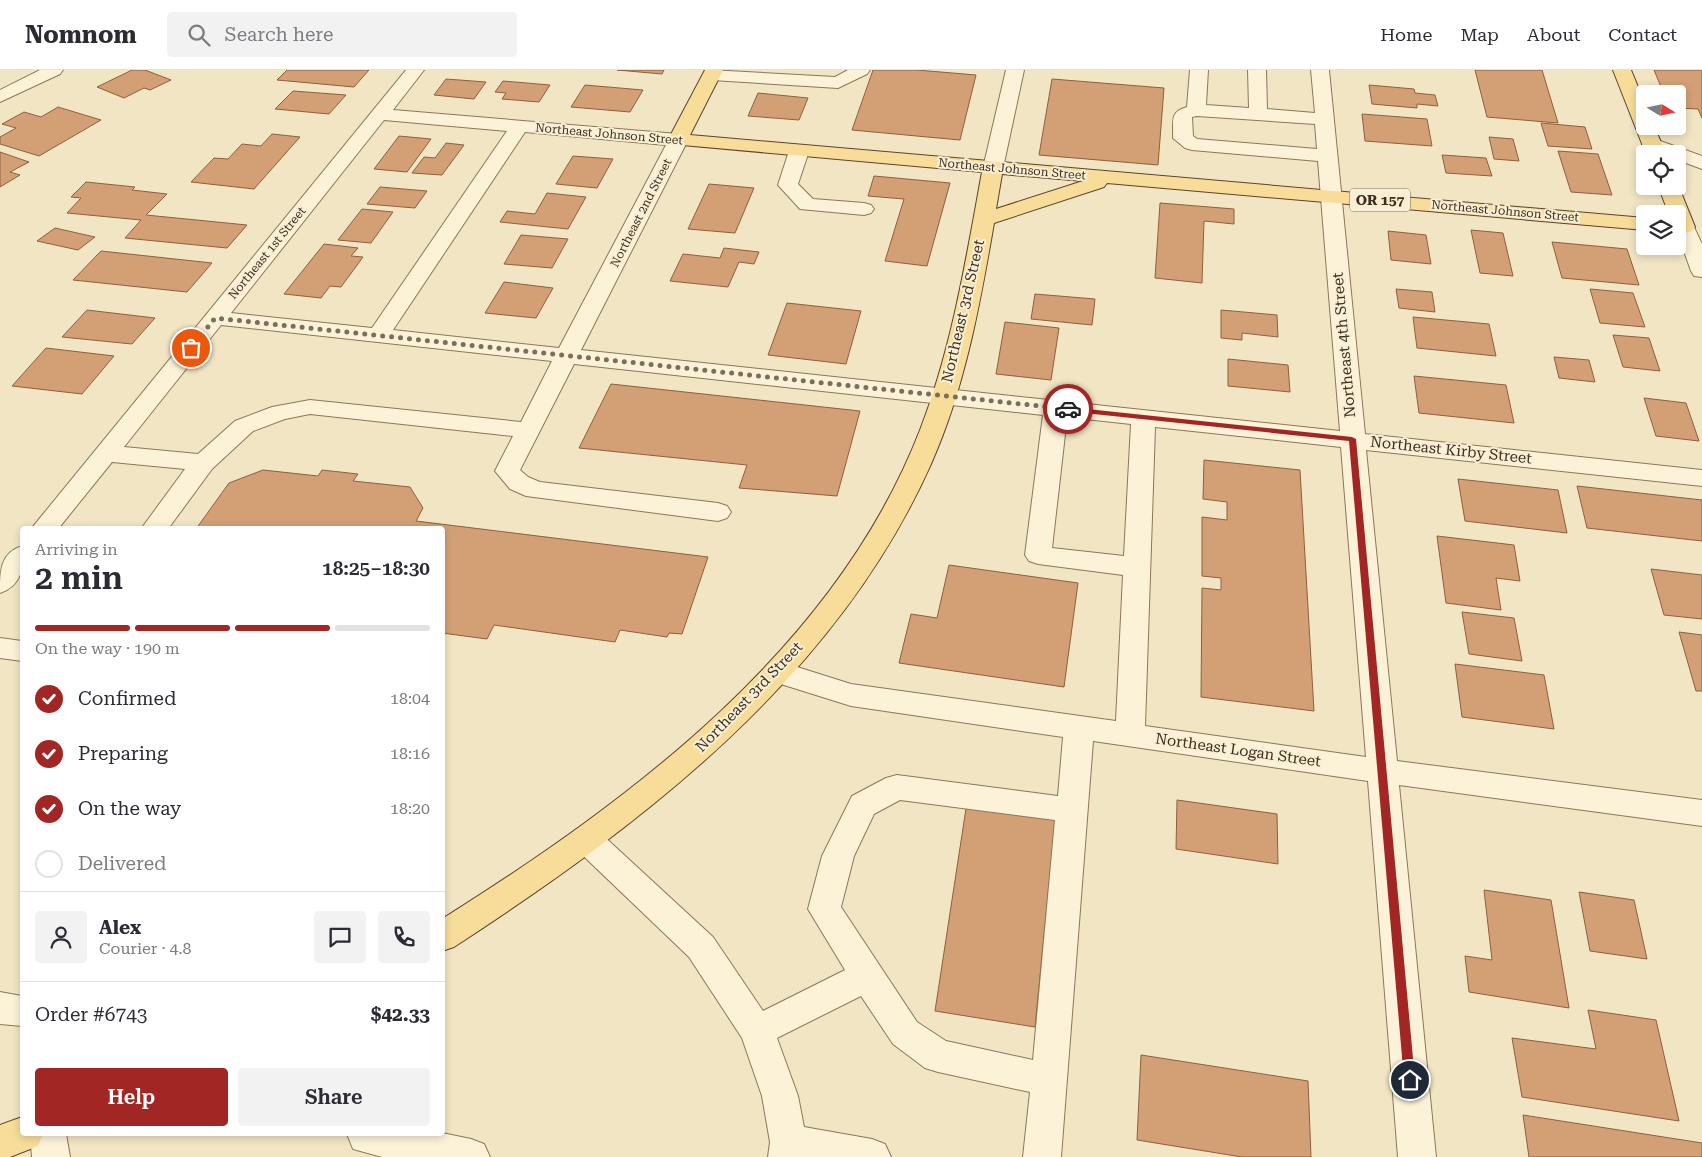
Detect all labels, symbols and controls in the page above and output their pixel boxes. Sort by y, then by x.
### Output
search box [167,12,517,57]
text: Nomnom [25,21,137,49]
icon: search [185,21,213,49]
text: Search here [225,23,333,46]
text: Home [1380,24,1432,45]
text: Map [1460,24,1499,45]
text: About [1527,24,1580,45]
text: Contact [1608,24,1677,45]
north arrow [1636,85,1686,135]
map controls [1636,85,1686,255]
street label: Northeast Johnson Street [535,121,684,147]
button: locate [1636,145,1686,195]
street label: Northeast 2nd Street [608,156,675,270]
street label: Northeast Johnson Street [938,156,1087,182]
road number: OR 157 [1350,188,1410,212]
street label: Northeast Johnson Street [1431,198,1580,224]
street label: Northeast 1st Street [225,204,309,302]
button: layers [1636,205,1686,255]
street label: Northeast 3rd Street [938,237,988,384]
street label: Northeast 4th Street [1329,271,1359,419]
pin [170,327,212,369]
icon: bag [177,334,205,362]
courier [1043,384,1093,434]
icon: car [1054,395,1082,423]
street label: Northeast Kirby Street [1369,433,1533,467]
text: Arriving in [35,540,118,559]
text: 18:25–18:30 [322,557,430,580]
text: 2 min [35,559,123,597]
street label: Northeast 3rd Street [692,638,807,756]
text: On the way · 190 m [35,639,180,658]
icon: check [35,685,63,713]
text: Confirmed [78,687,176,710]
text: 18:04 [390,689,430,708]
street label: Northeast Logan Street [1154,729,1322,771]
icon: check [35,740,63,768]
text: Preparing [78,742,168,765]
text: 18:16 [390,744,430,763]
icon: check [35,795,63,823]
text: On the way [78,797,181,820]
text: 18:20 [390,799,430,818]
text: Delivered [78,852,166,875]
button: person [35,911,87,963]
button: chat [314,911,366,963]
button: phone [378,911,430,963]
text: Alex [99,916,141,939]
text: Courier · 4.8 [99,939,192,958]
text: Order #6743 [35,1003,147,1026]
text: $42.33 [371,1003,430,1026]
pin [1389,1059,1431,1101]
icon: home [1396,1066,1424,1094]
button: Help [35,1068,228,1126]
button: Share [238,1068,430,1126]

